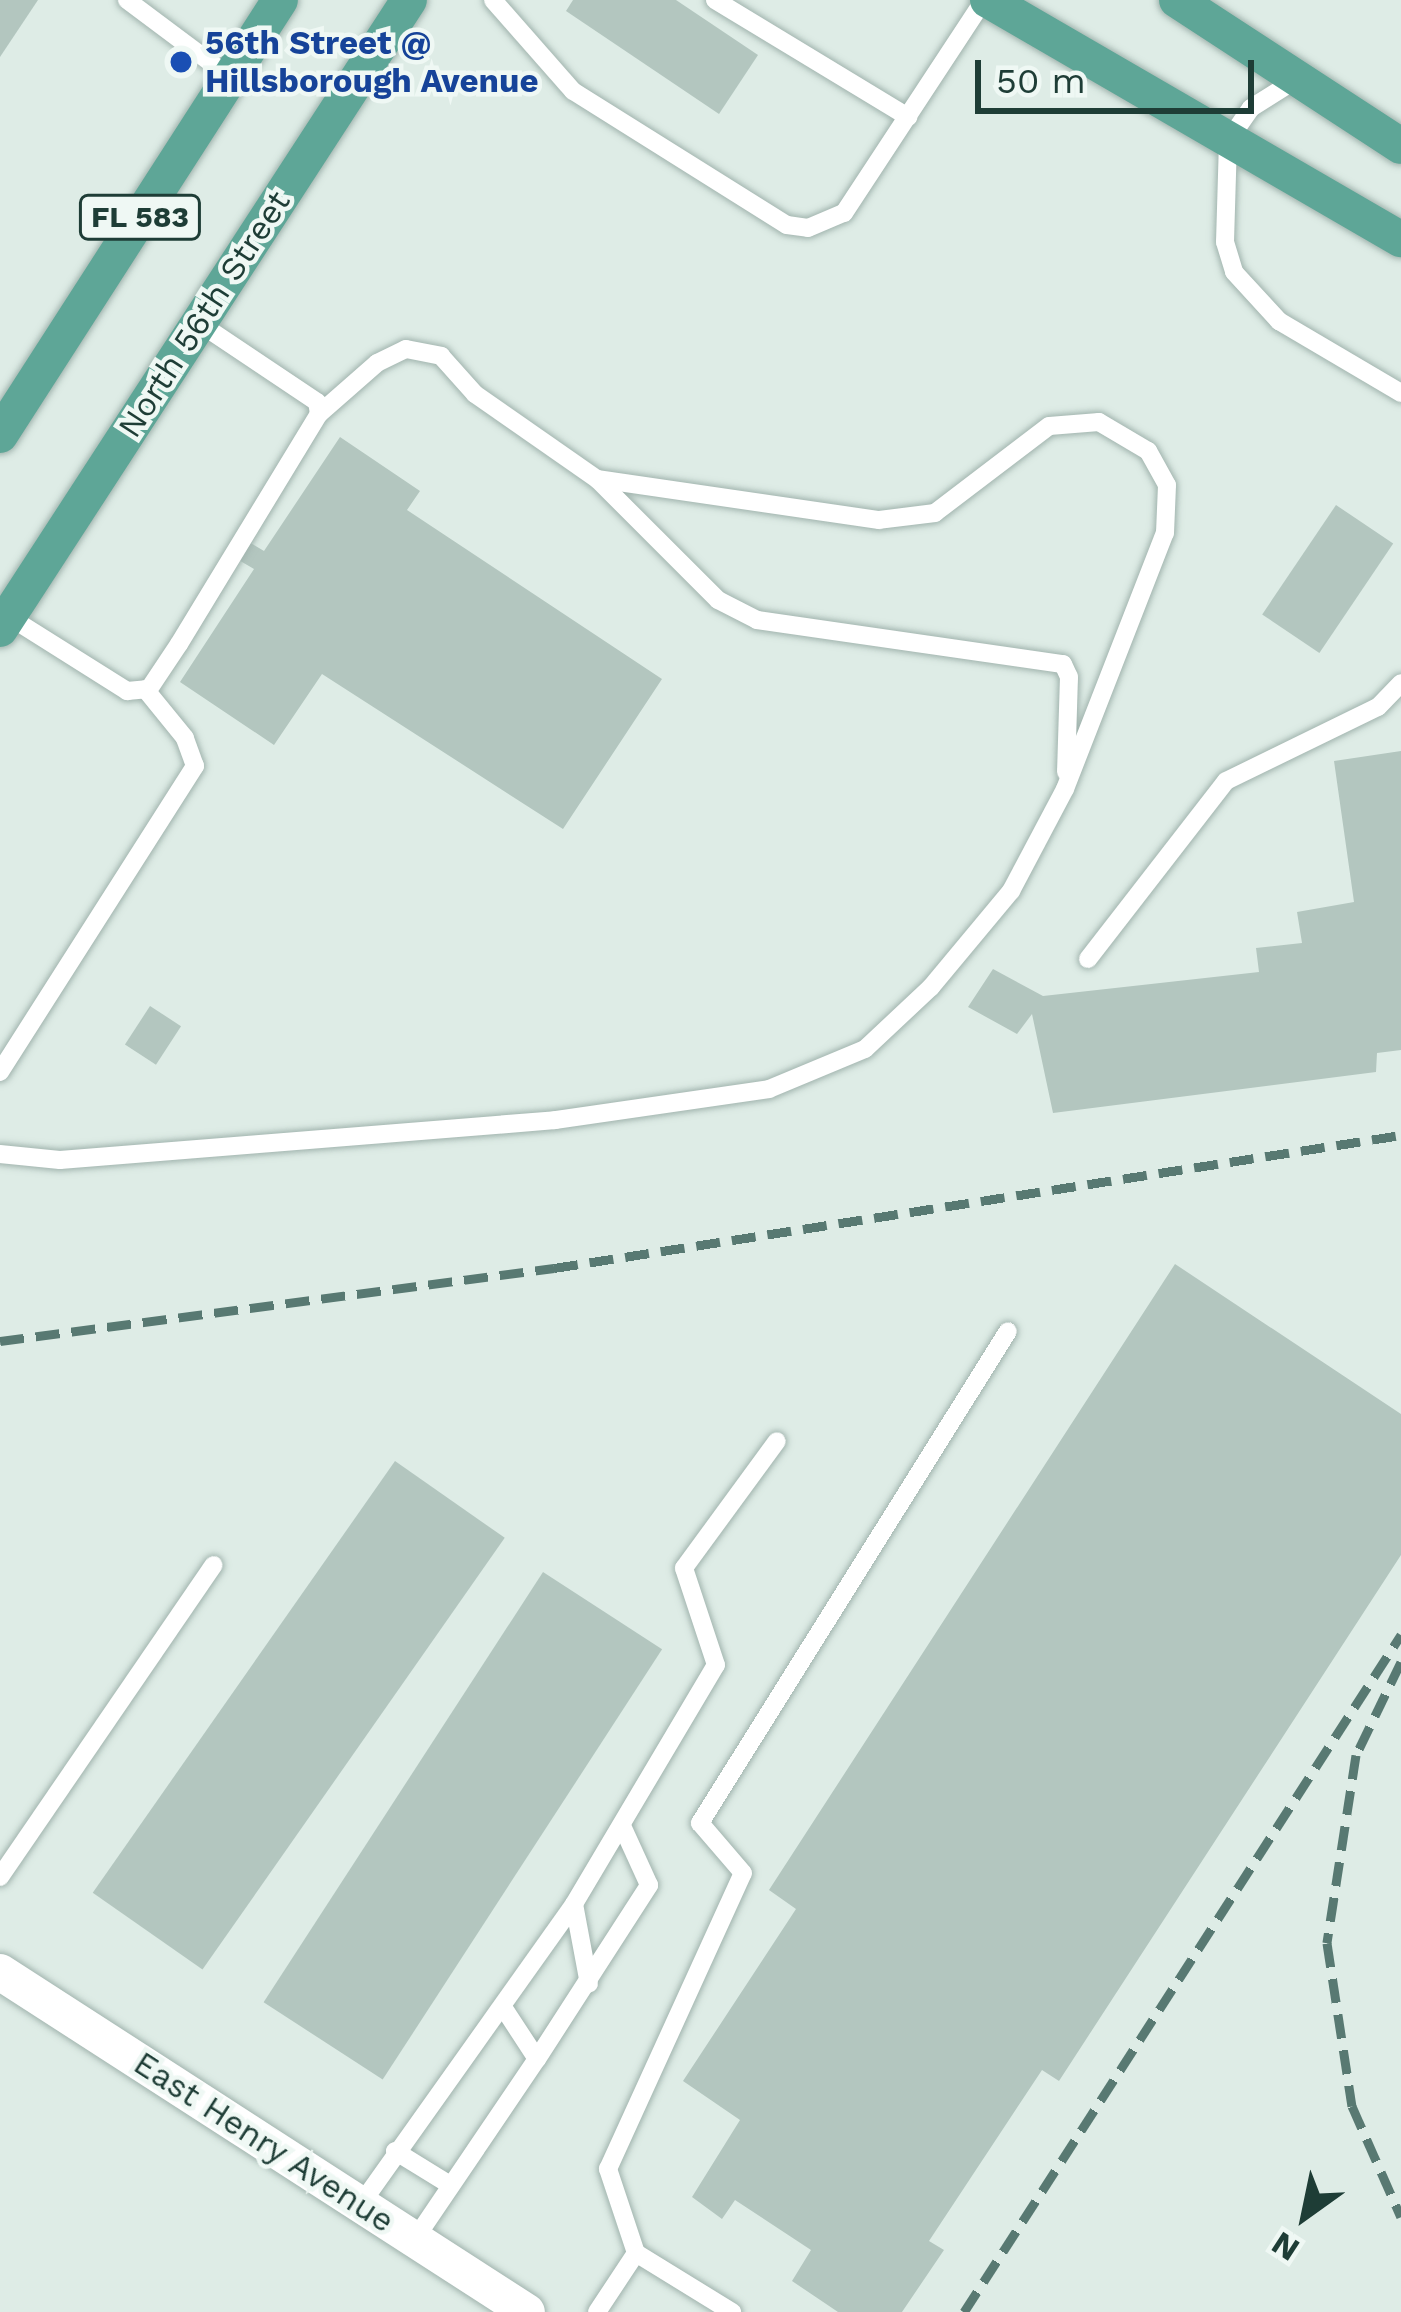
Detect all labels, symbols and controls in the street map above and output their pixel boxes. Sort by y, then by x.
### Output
place label: 56th Street @ Hillsborough Avenue [205,23,539,101]
scale bar [981,36,1260,110]
marker: 56th Street @ Hillsborough Avenue [168,49,194,75]
text: 50 m [996,60,1086,102]
street label: North 56th Street [110,183,298,445]
road number: FL 583 [77,193,203,241]
street label: East Henry Avenue [126,2043,402,2241]
north arrow [1245,2156,1365,2276]
text: N [1264,2224,1306,2270]

